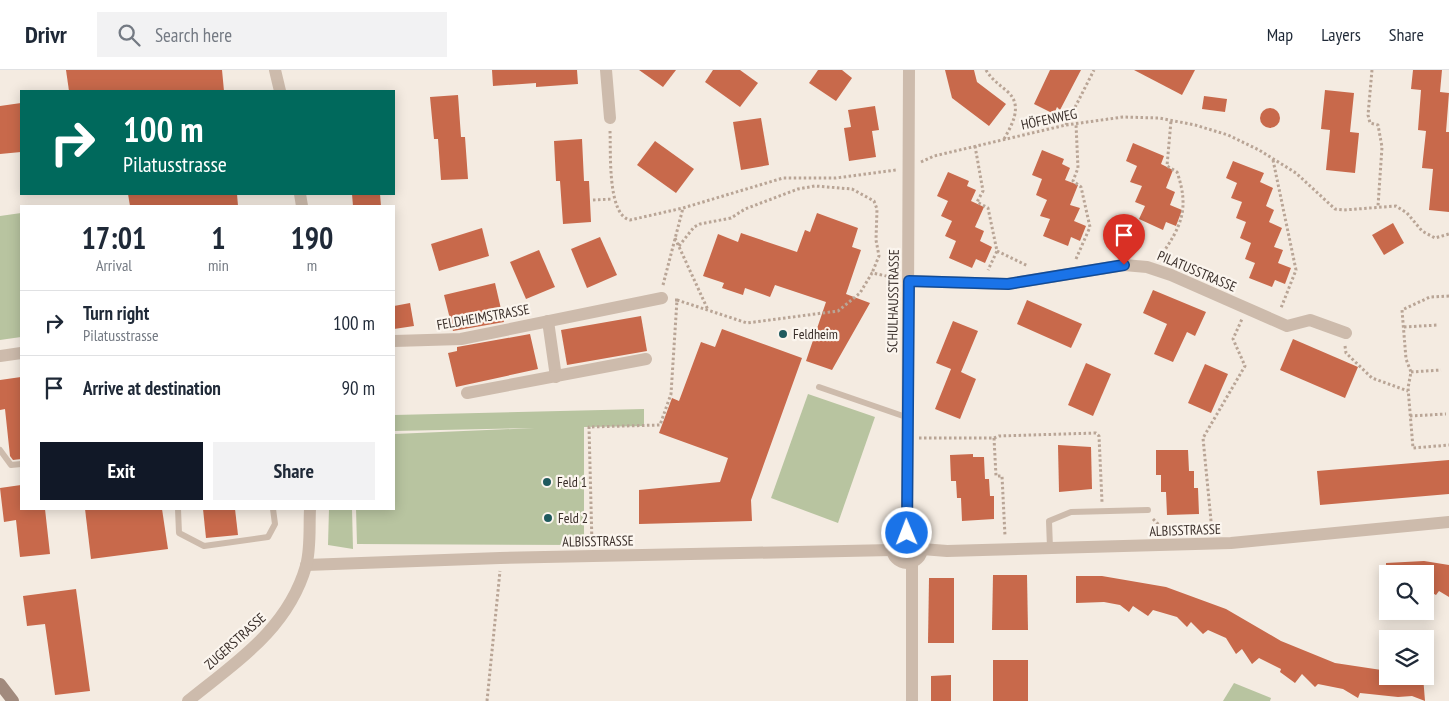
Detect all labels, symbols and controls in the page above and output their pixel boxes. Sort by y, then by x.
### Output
search box [97,12,447,57]
text: Drivr [25,19,67,50]
icon: search [115,21,143,49]
text: Search here [155,23,232,47]
text: Map [1267,23,1293,46]
text: Layers [1321,23,1361,46]
text: Share [1389,23,1424,46]
street label: HÖFENWEG [1019,104,1079,134]
text: 100 m [123,106,204,152]
icon: right [40,110,105,175]
text: Pilatusstrasse [123,150,227,178]
pin [1103,214,1145,265]
text: 17:01 [82,218,146,257]
text: 1 [211,218,226,257]
text: 190 [290,218,333,257]
icon: arrive [1110,221,1138,249]
street label: PILATUSSTRASSE [1155,246,1239,296]
street label: SCHULHAUSSTRASSE [883,249,903,353]
text: Arrival [96,255,132,275]
text: min [208,255,229,275]
text: m [307,255,317,275]
street label: FELDHEIMSTRASSE [435,300,531,334]
text: Turn right [83,301,149,325]
icon: right [40,309,68,337]
text: 100 m [333,311,375,335]
text: Pilatusstrasse [83,325,159,345]
place label: Feldheim [793,325,838,343]
marker: Feldheim [777,328,789,340]
icon: arrive [40,374,68,402]
text: Arrive at destination [83,376,221,400]
text: 90 m [342,376,375,400]
button: Exit [40,442,203,500]
button: Share [213,442,375,500]
place label: Feld 1 [557,473,587,491]
marker: Feld 1 [541,476,553,488]
position arrow [880,506,932,558]
place label: Feld 2 [558,509,588,527]
marker: Feld 2 [542,512,554,524]
street label: ALBISSTRASSE [1149,520,1221,540]
street label: ALBISSTRASSE [562,531,634,551]
map controls [1379,565,1434,685]
button: search [1379,565,1434,620]
street label: ZUGERSTRASSE [201,609,269,673]
button: layers [1379,630,1434,685]

